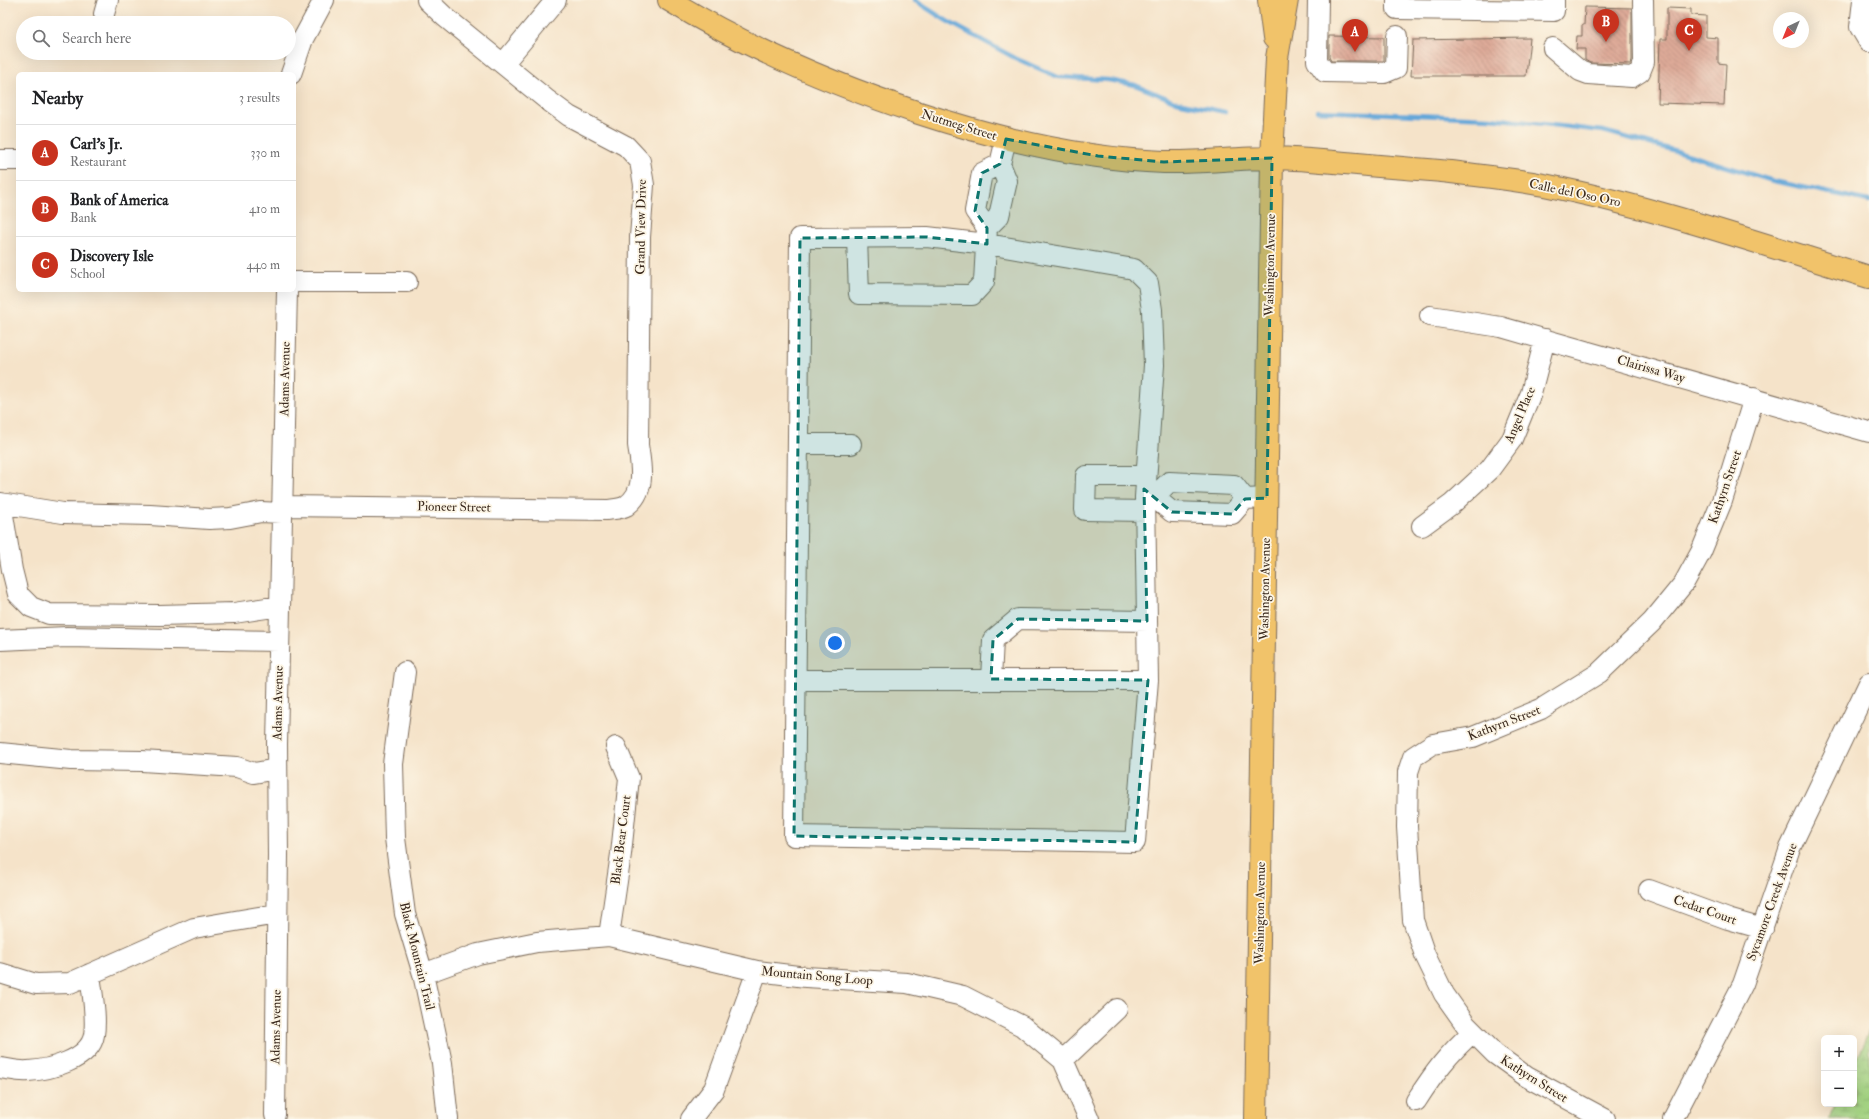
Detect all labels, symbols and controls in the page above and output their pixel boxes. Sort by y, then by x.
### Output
pin: B [1593,9,1619,42]
north arrow [1773,12,1809,48]
search box [16,16,296,60]
pin: C [1676,18,1702,51]
pin: A [1342,19,1368,52]
icon: search [30,27,52,49]
text: Search here [62,29,131,48]
text: Nearby [32,88,83,109]
text: 3 results [239,90,280,106]
street label: Nutmeg Street [919,106,999,144]
text: Carl's Jr. [70,135,122,154]
text: A [41,145,49,161]
text: 330 m [251,145,280,161]
text: Restaurant [70,154,126,170]
street label: Calle del Oso Oro [1528,175,1622,211]
street label: Grand View Drive [632,179,650,275]
text: Bank of America [70,191,168,210]
text: B [41,201,49,217]
text: 410 m [249,201,280,217]
text: Bank [70,210,97,226]
street label: Washington Avenue [1261,213,1279,317]
text: Discovery Isle [70,247,154,266]
text: C [40,257,50,273]
text: 440 m [246,257,280,273]
text: School [70,266,105,282]
street label: Adams Avenue [276,341,294,418]
street label: Clairissa Way [1615,352,1687,387]
street label: Angel Place [1501,384,1539,447]
street label: Kathyrn Street [1705,448,1746,526]
street label: Pioneer Street [417,498,491,516]
street label: Washington Avenue [1256,537,1274,641]
your location [825,633,845,653]
street label: Adams Avenue [269,665,287,742]
street label: Kathyrn Street [1465,702,1543,745]
street label: Black Bear Court [608,794,634,886]
street label: Sycamore Creek Avenue [1743,840,1802,963]
street label: Washington Avenue [1251,861,1269,965]
street label: Cedar Court [1671,892,1739,928]
street label: Black Mountain Trail [396,900,438,1012]
street label: Mountain Song Loop [760,963,874,990]
street label: Adams Avenue [267,989,285,1066]
map controls [1821,1035,1857,1107]
button: + [1821,1035,1857,1071]
street label: Kathyrn Street [1497,1052,1571,1107]
button: − [1821,1071,1857,1107]

